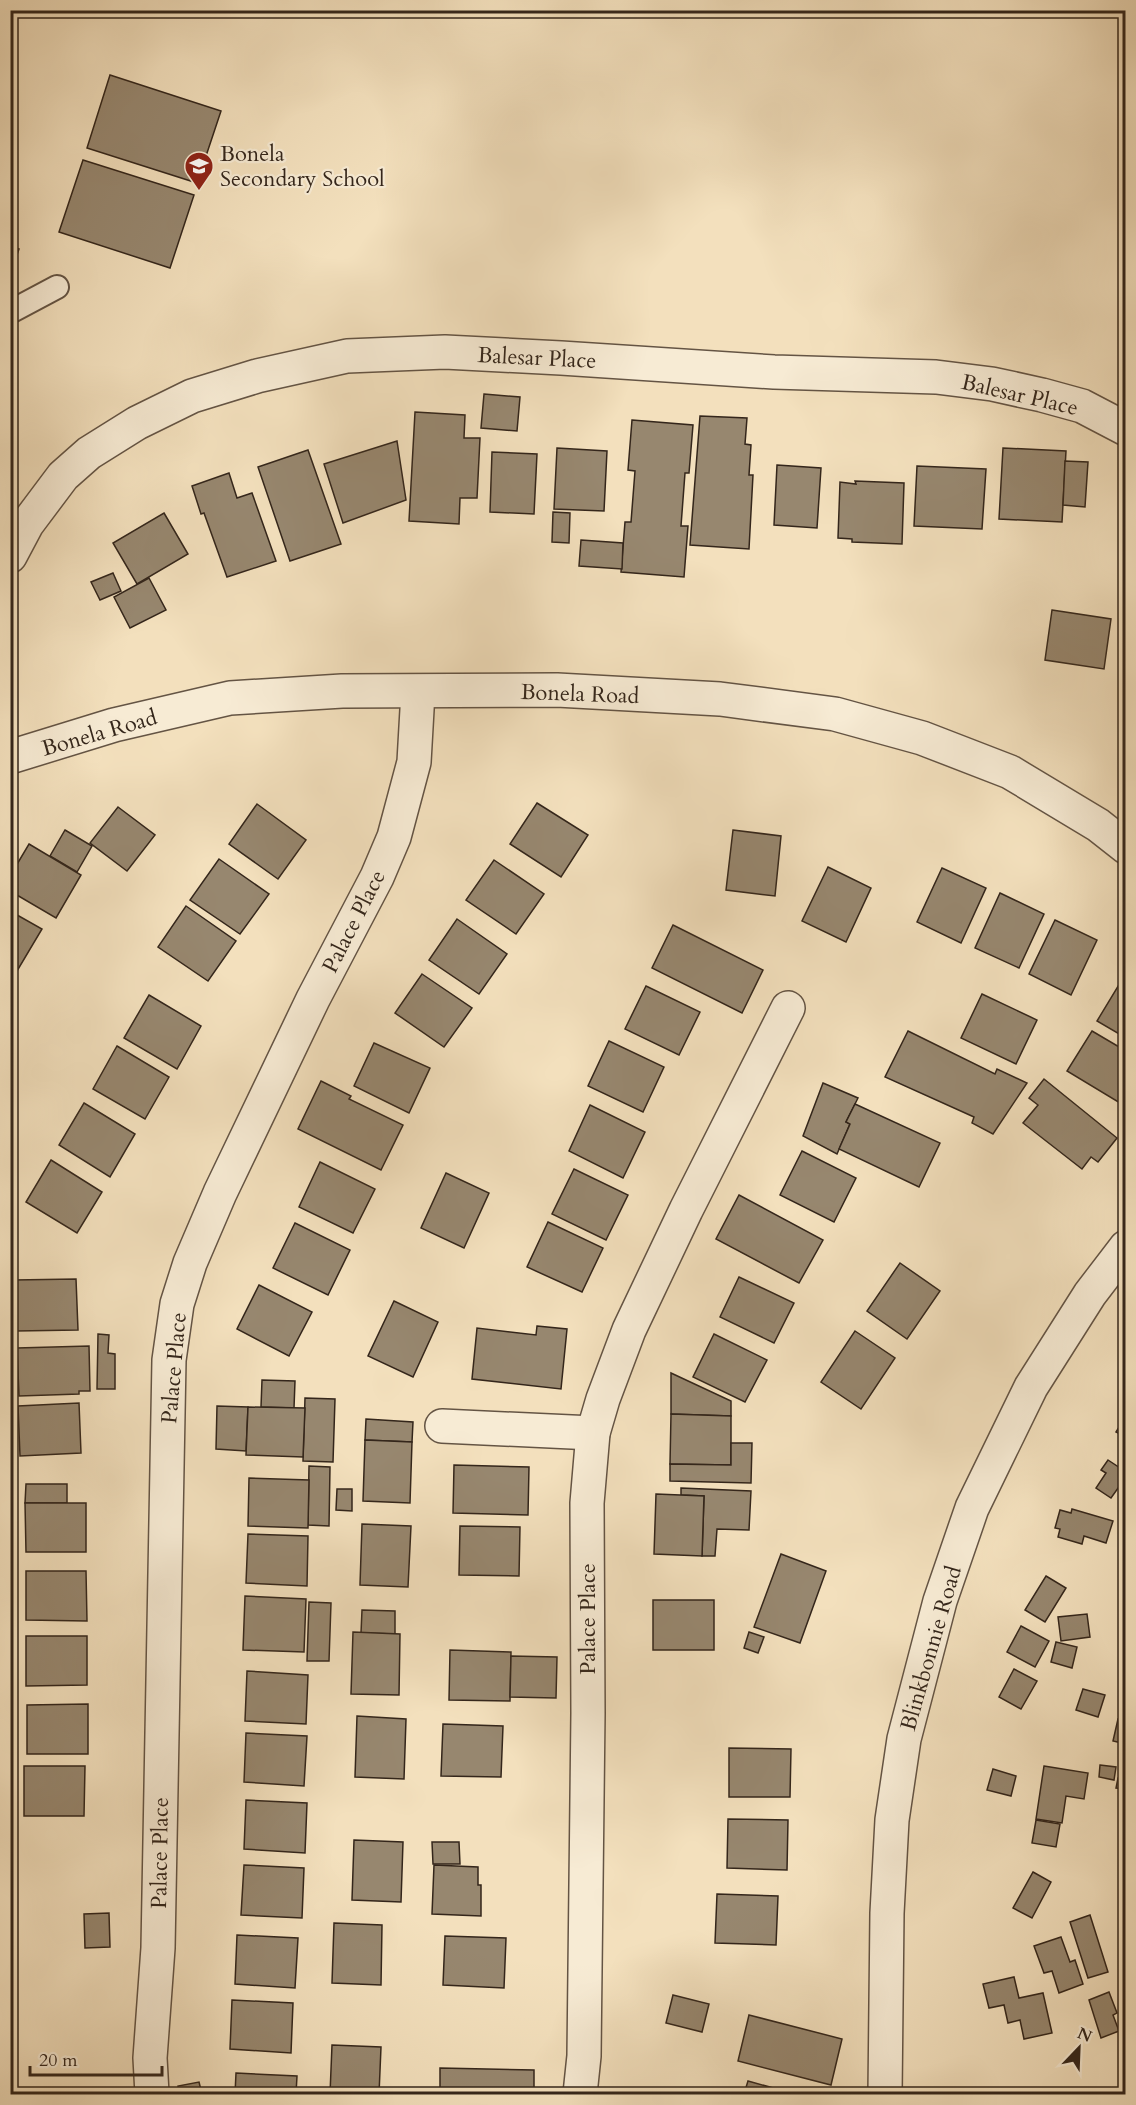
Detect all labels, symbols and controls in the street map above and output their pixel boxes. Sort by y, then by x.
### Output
place label: Bonela Secondary School [220,139,385,194]
school or university icon: Bonela Secondary School [183,150,215,192]
street label: Balesar Place [477,340,597,376]
street label: Balesar Place [958,367,1081,423]
street label: Bonela Road [520,677,640,711]
street label: Bonela Road [38,702,161,764]
street label: Palace Place [315,865,393,978]
street label: Palace Place [154,1311,194,1425]
street label: Blinkbonnie Road [893,1562,969,1734]
street label: Palace Place [573,1563,603,1675]
street label: Palace Place [144,1797,176,1909]
north arrow [1049,2018,1109,2078]
text: N [1074,2022,1095,2048]
scale bar [30,2039,162,2077]
text: 20 m [39,2048,78,2073]

